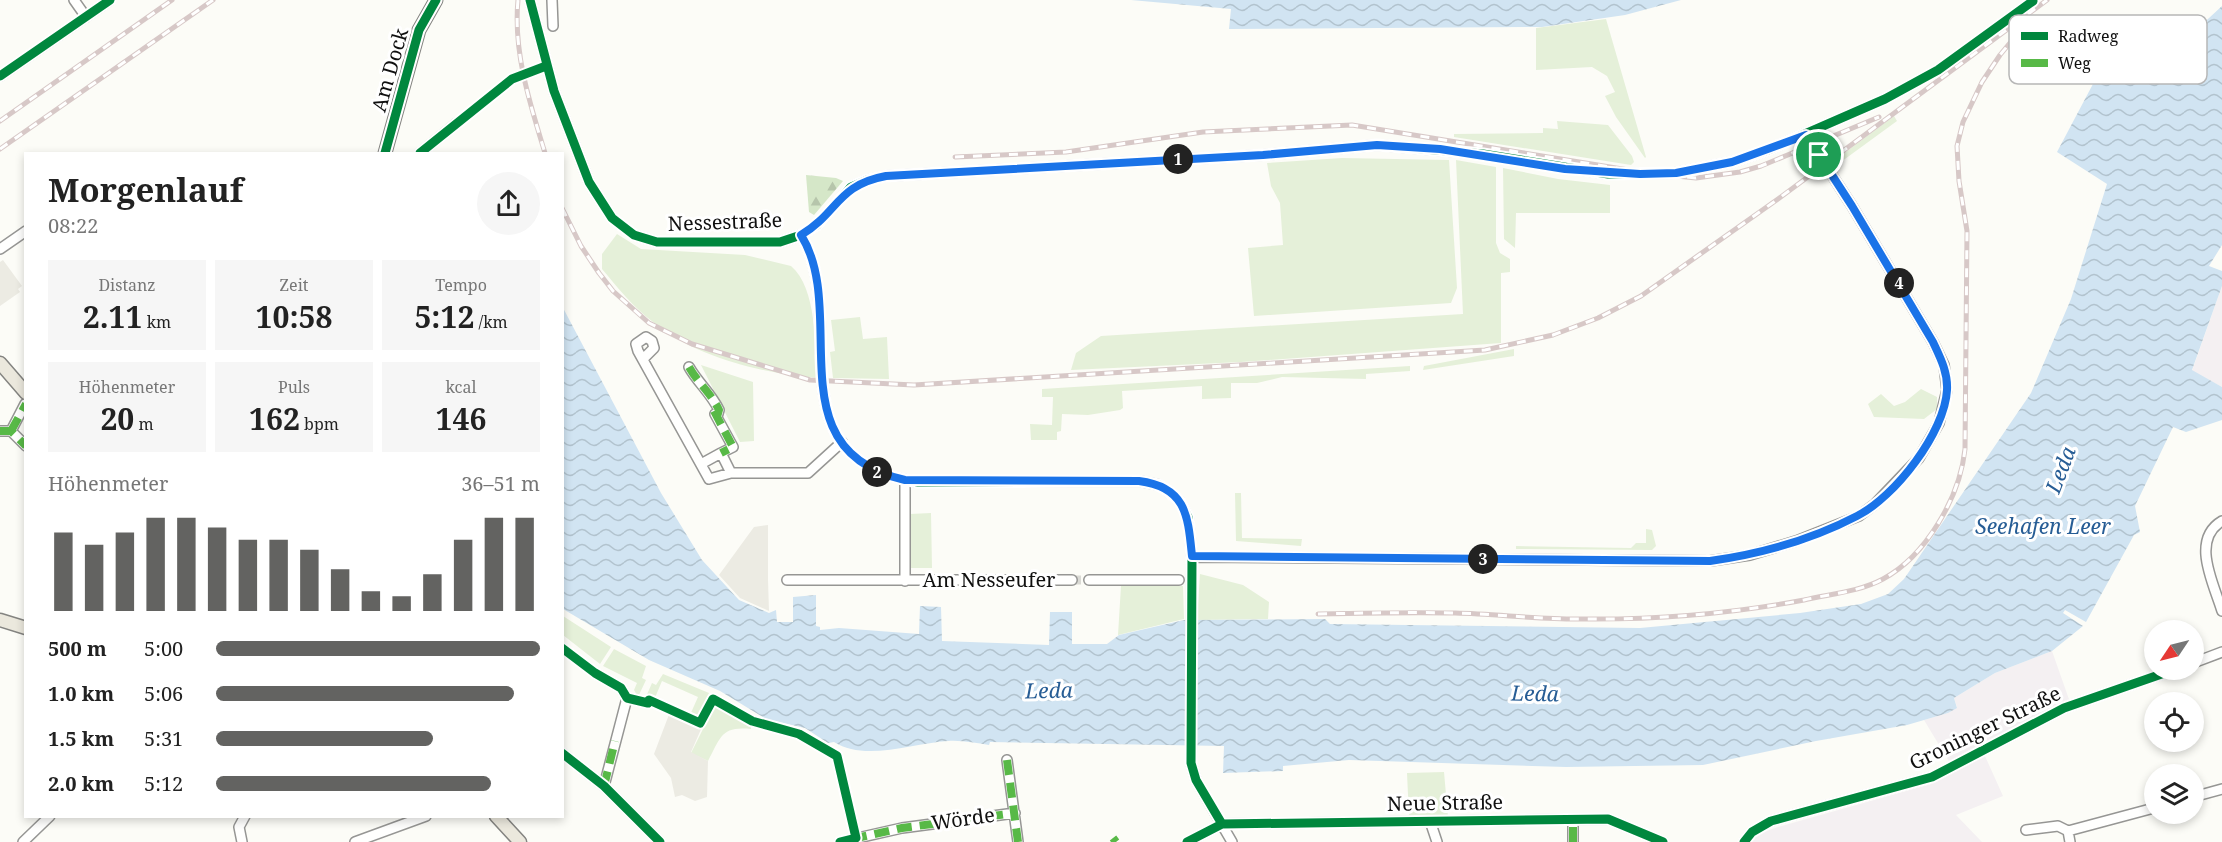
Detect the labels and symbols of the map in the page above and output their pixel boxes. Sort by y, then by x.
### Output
legend [2009,15,2207,84]
street label: Am Dock [365,25,414,115]
text: Radweg [2058,25,2119,47]
text: Weg [2058,52,2091,74]
pin [1793,129,1844,180]
pin: 1 [1163,144,1193,174]
street label: Nessestraße [667,206,783,237]
pin: 4 [1884,268,1914,298]
water label: Leda [2038,442,2082,498]
pin: 2 [862,457,892,487]
water label: Seehafen Leer [1975,512,2111,540]
pin: 3 [1468,544,1498,574]
street label: Am Nesseufer [922,566,1056,593]
north arrow [2144,620,2204,680]
water label: Leda [1024,676,1074,704]
water label: Leda [1510,679,1560,707]
street label: Groninger Straße [1905,679,2065,776]
street label: Neue Straße [1387,788,1503,817]
street label: Wörde [930,801,996,836]

